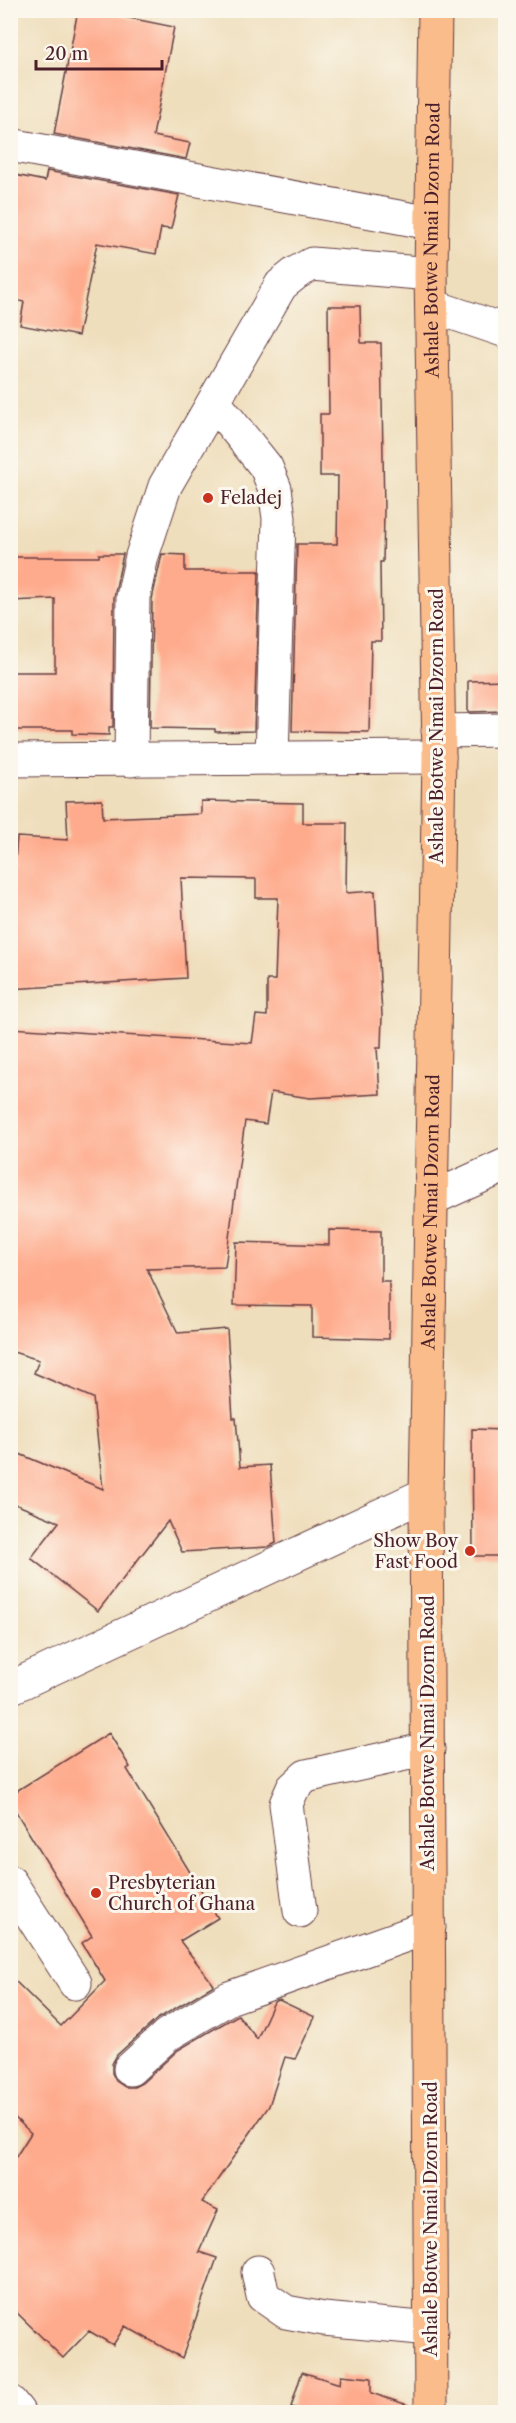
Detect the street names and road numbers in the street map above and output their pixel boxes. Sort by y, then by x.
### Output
street label: Ashale Botwe Nmai Dzorn Road [420,102,445,379]
street label: Ashale Botwe Nmai Dzorn Road [426,588,448,865]
street label: Ashale Botwe Nmai Dzorn Road [418,1074,444,1351]
street label: Ashale Botwe Nmai Dzorn Road [417,1595,439,1872]
street label: Ashale Botwe Nmai Dzorn Road [420,2081,442,2358]

